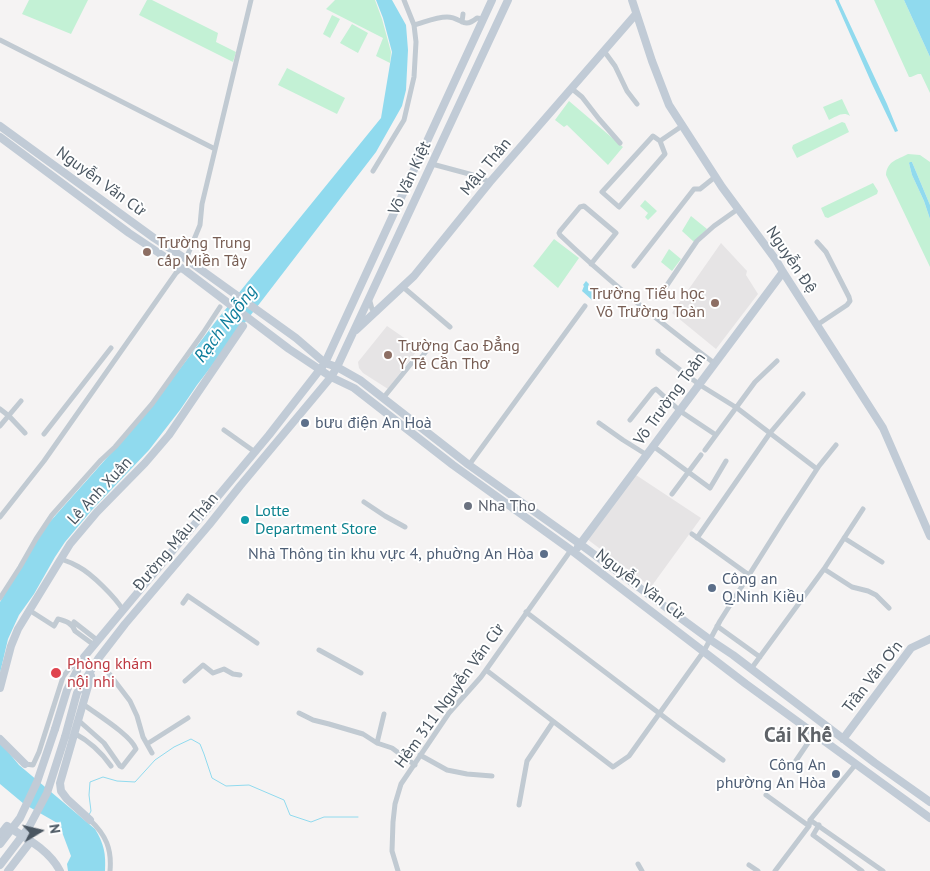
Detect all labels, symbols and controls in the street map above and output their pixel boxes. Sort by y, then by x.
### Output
street label: Mậu Thân [457,134,515,200]
street label: Võ Văn Kiệt [385,138,435,218]
street label: Nguyễn Văn Cừ [52,143,150,221]
street label: Nguyễn Đệ [762,223,820,297]
place label: Trường Trung cấp Miền Tây [157,233,251,271]
marker: Trường Trung cấp Miền Tây [141,246,153,258]
water label: Rạch Ngỗng [190,281,262,367]
place label: Trường Tiểu học Võ Trường Toàn [590,284,705,322]
marker: Trường Tiểu học Võ Trường Toàn [709,297,721,309]
place label: Trường Cao Đẳng Y Tế Cần Thơ [398,336,520,374]
marker: Trường Cao Đẳng Y Tế Cần Thơ [382,349,394,361]
street label: Võ Trường Toản [630,349,710,449]
place label: bưu điện An Hoà [315,413,432,433]
marker: bưu điện An Hoà [299,417,311,429]
street label: Lê Anh Xuân [64,453,136,529]
street label: Đường Mậu Thân [129,489,223,595]
place label: Nha Tho [478,496,536,516]
marker: Nha Tho [462,500,474,512]
place label: Lotte Department Store [255,501,377,539]
marker: Lotte Department Store [239,514,251,526]
place label: Nhà Thông tin khu vực 4, phuờng An Hòa [248,544,534,564]
street label: Nguyễn Văn Cừ [592,545,688,625]
marker: Nhà Thông tin khu vực 4, phuờng An Hòa [538,548,550,560]
place label: Công an Q.Ninh Kiều [722,569,804,607]
marker: Công an Q.Ninh Kiều [706,582,718,594]
street label: Hẻm 311 Nguyễn Văn Cừ [391,620,509,772]
street label: Trần Văn Ơn [839,637,907,717]
place label: Phòng khám nội nhi [67,654,152,692]
marker: Phòng khám nội nhi [49,666,63,680]
district label: Cái Khế [764,723,832,749]
place label: Công An phường An Hòa [716,755,826,793]
marker: Công An phường An Hòa [830,768,842,780]
north arrow [15,806,65,856]
text: N [45,823,64,835]

